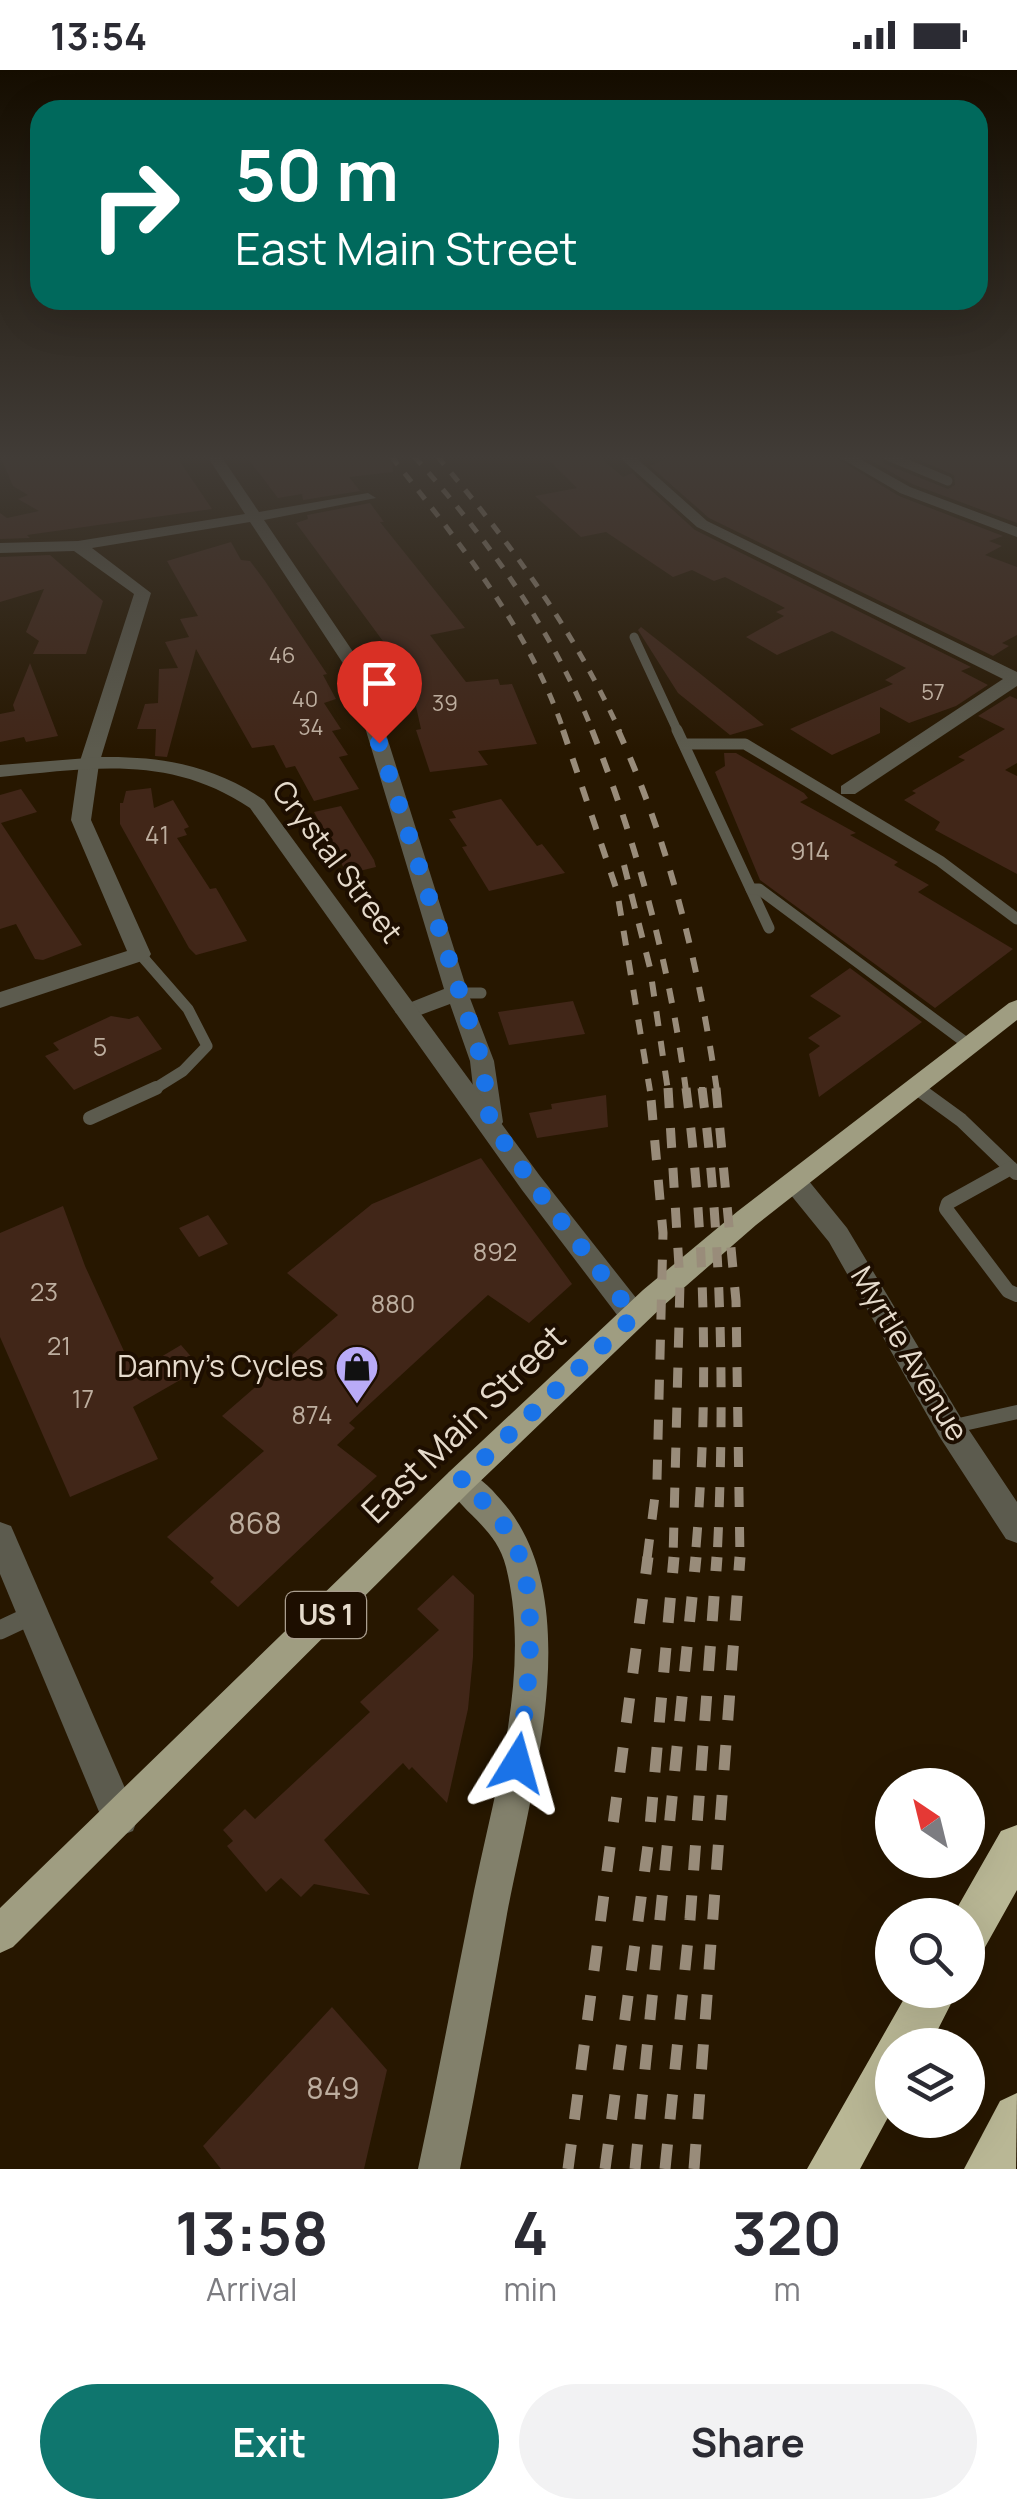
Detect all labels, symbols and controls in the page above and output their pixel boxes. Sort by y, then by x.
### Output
text: 13:54 [50,9,147,61]
text: 50 m [235,126,399,222]
icon: right [70,140,200,270]
text: East Main Street [235,217,578,279]
house number: 46 [269,640,295,670]
pin [337,641,422,744]
icon: arrive [352,656,407,711]
house number: 57 [921,677,945,707]
house number: 40 [292,684,318,714]
house number: 39 [432,688,458,718]
house number: 34 [298,712,324,742]
street label: Crystal Street [264,772,413,951]
house number: 41 [145,817,169,852]
house number: 914 [790,833,830,868]
house number: 5 [93,1029,107,1064]
house number: 892 [473,1234,517,1269]
street label: Myrtle Avenue [842,1258,979,1448]
house number: 23 [30,1274,58,1309]
house number: 880 [371,1286,415,1321]
street label: East Main Street [351,1313,576,1533]
house number: 21 [47,1328,71,1363]
shop icon: Danny's Cycles [334,1344,380,1405]
place label: Danny's Cycles [117,1345,324,1386]
house number: 17 [72,1381,94,1416]
house number: 874 [292,1397,332,1432]
house number: 868 [228,1502,282,1543]
road number: US 1 [286,1592,366,1638]
position arrow [465,1711,569,1815]
north arrow [875,1768,985,1878]
map controls [875,1768,985,2138]
button: search [875,1898,985,2008]
button: layers [875,2028,985,2138]
house number: 849 [306,2067,360,2108]
text: 13:58 [175,2191,329,2273]
text: 4 [512,2191,549,2273]
text: 320 [732,2191,842,2273]
text: Arrival [206,2267,297,2311]
text: min [503,2267,557,2311]
text: m [773,2267,801,2311]
button: Exit [40,2384,499,2499]
button: Share [519,2384,977,2499]

